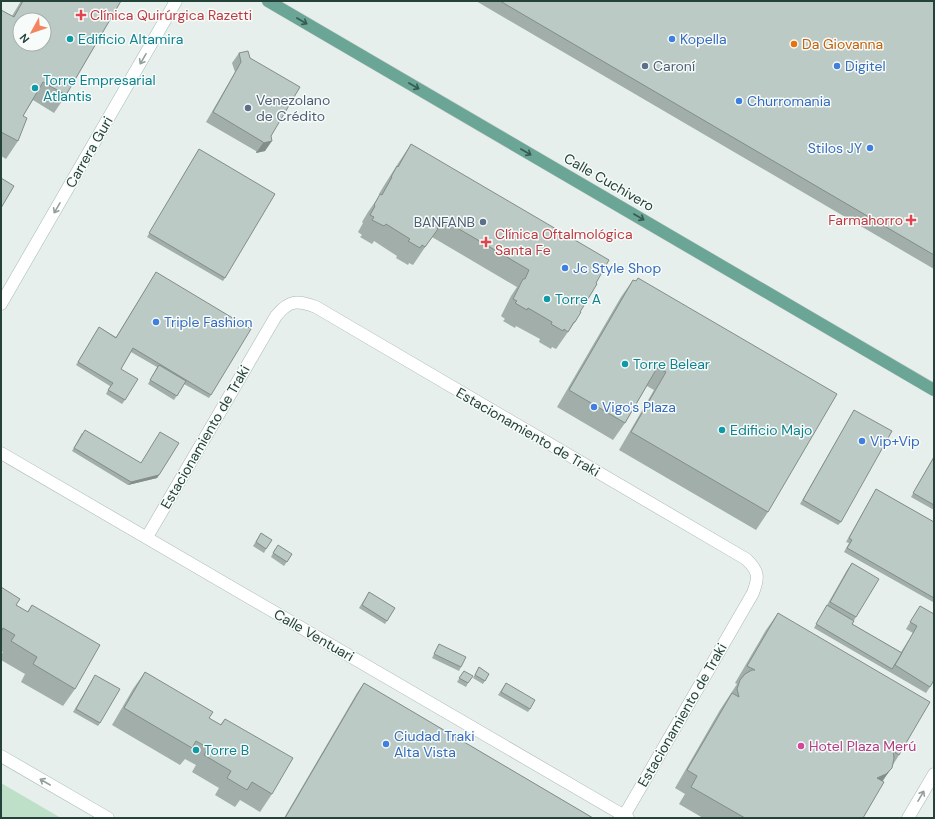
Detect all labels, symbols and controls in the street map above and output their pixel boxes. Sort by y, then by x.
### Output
place label: Clínica Quirúrgica Razetti [90,6,252,24]
marker: Clínica Quirúrgica Razetti [75,9,87,21]
north arrow [12,12,52,52]
one-way arrow [296,17,308,25]
place label: Edificio Altamira [78,30,183,48]
place label: Kopella [680,30,727,48]
text: N [16,31,32,46]
marker: Edificio Altamira [65,34,75,44]
marker: Kopella [667,34,677,44]
place label: Da Giovanna [802,35,883,53]
marker: Da Giovanna [789,39,799,49]
one-way arrow [138,53,146,65]
place label: Caroní [653,57,696,75]
place label: Digitel [845,57,886,75]
marker: Caroní [640,61,650,71]
marker: Digitel [832,61,842,71]
place label: Torre Empresarial Atlantis [43,71,156,105]
marker: Torre Empresarial Atlantis [30,83,40,93]
one-way arrow [408,83,420,91]
place label: Venezolano de Crédito [256,91,330,125]
place label: Churromania [747,92,831,110]
marker: Churromania [734,96,744,106]
marker: Venezolano de Crédito [243,103,253,113]
street label: Carrera Guri [61,113,117,191]
place label: Stilos JY [808,139,862,157]
marker: Stilos JY [865,143,875,153]
one-way arrow [520,148,532,156]
street label: Calle Cuchivero [561,149,657,215]
one-way arrow [52,202,60,214]
place label: Farmahorro [828,211,903,229]
place label: BANFANB [414,213,475,231]
one-way arrow [633,214,645,222]
marker: Farmahorro [906,215,916,225]
marker: BANFANB [478,217,488,227]
place label: Clínica Oftalmológica Santa Fe [495,225,633,259]
marker: Clínica Oftalmológica Santa Fe [480,236,492,248]
place label: Jc Style Shop [573,259,661,277]
marker: Jc Style Shop [560,263,570,273]
place label: Torre A [555,290,601,308]
marker: Torre A [542,294,552,304]
place label: Triple Fashion [164,313,253,331]
marker: Triple Fashion [151,317,161,327]
place label: Torre Belear [633,355,710,373]
marker: Torre Belear [620,359,630,369]
street label: Estacionamiento de Traki [156,362,254,512]
street label: Estacionamiento de Traki [453,383,603,481]
place label: Vigo's Plaza [602,398,676,416]
marker: Vigo's Plaza [589,402,599,412]
place label: Edificio Majo [730,421,812,439]
marker: Edificio Majo [717,425,727,435]
place label: Vip+Vip [870,432,920,450]
marker: Vip+Vip [857,436,867,446]
street label: Calle Ventuari [271,605,357,665]
street label: Estacionamiento de Traki [633,640,731,790]
place label: Ciudad Traki Alta Vista [394,727,475,761]
place label: Hotel Plaza Merú [809,737,916,755]
marker: Ciudad Traki Alta Vista [381,739,391,749]
place label: Torre B [204,741,249,759]
marker: Hotel Plaza Merú [796,741,806,751]
marker: Torre B [191,745,201,755]
one-way arrow [39,777,51,785]
one-way arrow [917,791,925,802]

